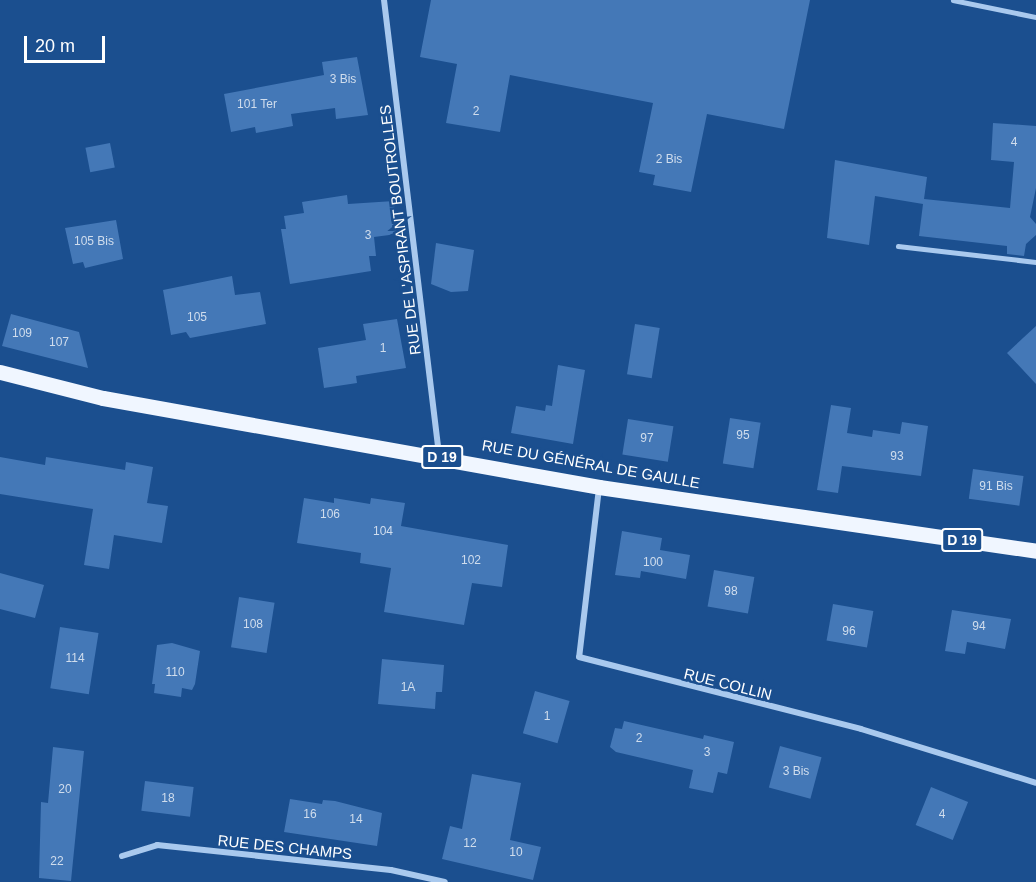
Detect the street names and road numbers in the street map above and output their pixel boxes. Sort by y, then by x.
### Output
street label: RUE DE L'ASPIRANT BOUTROLLES [376,104,424,356]
street label: RUE DU GÉNÉRAL DE GAULLE [480,436,702,492]
road number: D 19 [421,446,463,468]
road number: D 19 [941,529,983,551]
street label: RUE COLLIN [682,664,774,704]
street label: RUE DES CHAMPS [217,831,353,863]

